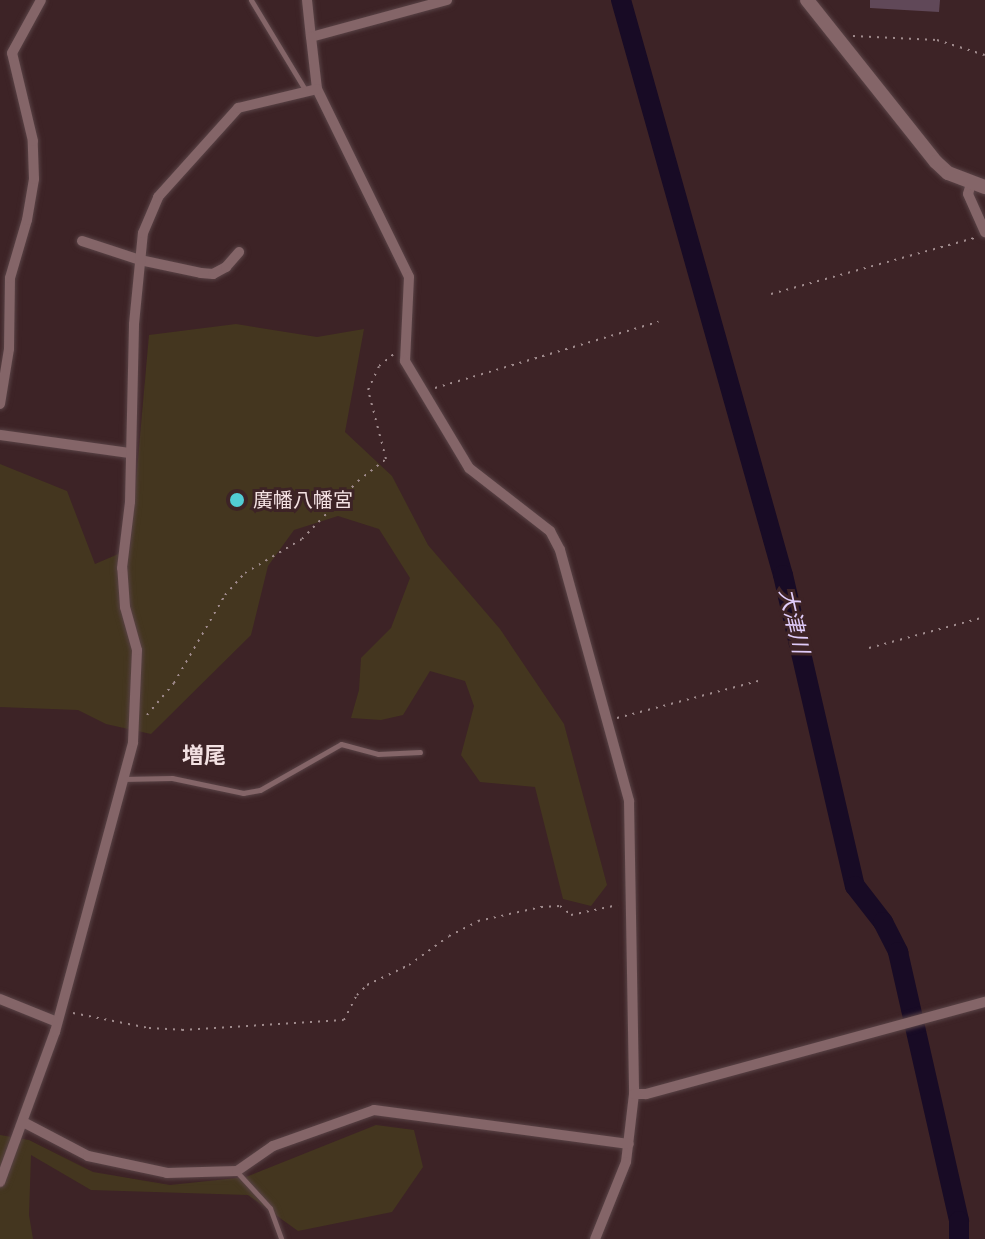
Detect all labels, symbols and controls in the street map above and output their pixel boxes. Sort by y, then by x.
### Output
place label: 廣幡八幡宮 [253,488,353,512]
marker: 廣幡八幡宮 [228,491,246,509]
water label: 大津川 [774,586,814,656]
district label: 増尾 [182,743,226,769]

